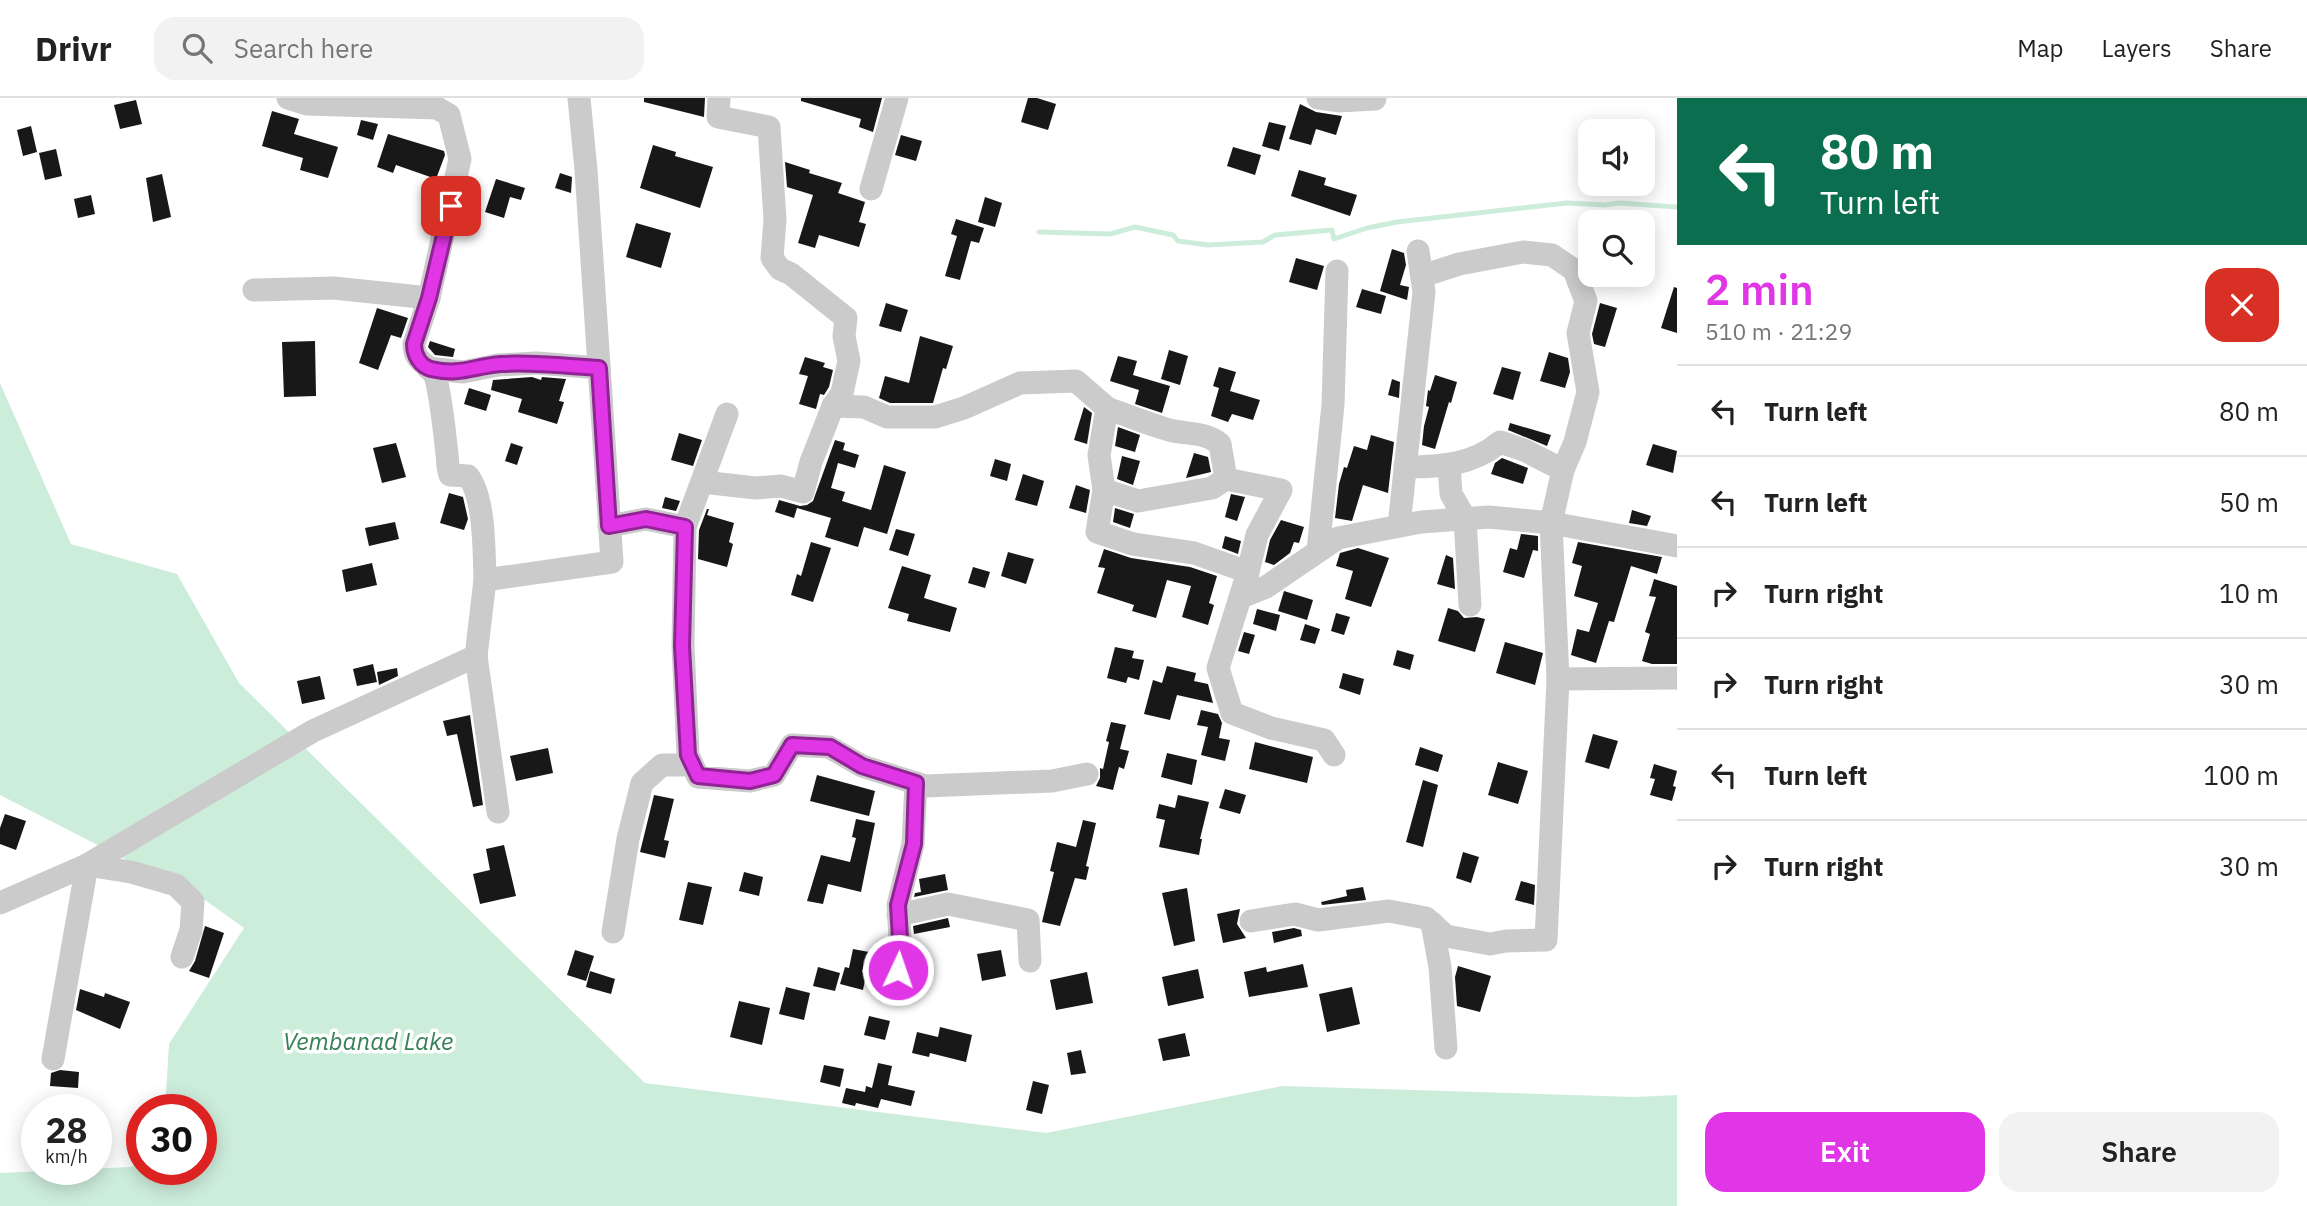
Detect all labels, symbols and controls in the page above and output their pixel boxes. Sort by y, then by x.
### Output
search box [154,17,644,80]
text: Drivr [35,27,112,70]
icon: search [178,29,216,67]
text: Search here [234,31,373,65]
text: Map [2017,32,2064,64]
text: Layers [2102,32,2172,64]
text: Share [2210,32,2272,64]
map controls [1578,119,1655,287]
button: sound [1578,119,1655,196]
text: 80 m [1820,119,1934,182]
icon: left [1705,126,1796,217]
pin [421,176,481,236]
text: Turn left [1820,181,1940,223]
icon: arrive [432,187,470,225]
button: search [1578,210,1655,287]
text: 2 min [1705,262,1814,317]
button: close [2205,268,2279,342]
text: 510 m · 21:29 [1705,316,1852,346]
icon: left [1705,392,1743,430]
text: Turn left [1764,394,1867,428]
text: 80 m [2219,394,2279,428]
icon: left [1705,483,1743,521]
text: Turn left [1764,485,1867,519]
text: 50 m [2219,485,2279,519]
icon: right [1705,574,1743,612]
text: Turn right [1764,576,1883,610]
text: 10 m [2219,576,2279,610]
icon: right [1705,665,1743,703]
text: Turn right [1764,667,1883,701]
text: 30 m [2219,667,2279,701]
icon: left [1705,756,1743,794]
text: Turn left [1764,758,1867,792]
text: 100 m [2203,758,2279,792]
icon: right [1705,847,1743,885]
text: Turn right [1764,849,1883,883]
text: 30 m [2219,849,2279,883]
position arrow [861,933,935,1007]
water label: Vembanad Lake [283,1025,453,1057]
speed limit sign: 30 [126,1094,217,1185]
text: 28 [45,1107,88,1153]
button: Exit [1705,1112,1985,1192]
button: Share [1999,1112,2279,1192]
text: km/h [45,1145,88,1168]

